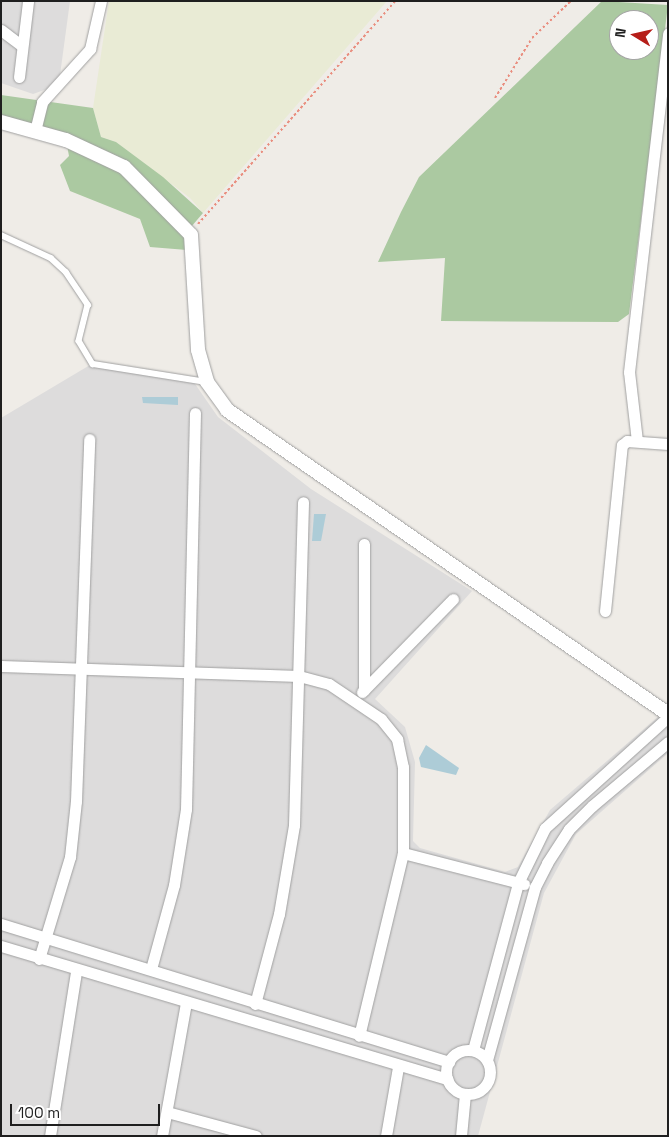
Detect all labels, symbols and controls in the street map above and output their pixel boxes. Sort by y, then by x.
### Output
north arrow [609,10,659,60]
text: N [611,27,630,39]
scale bar [12,1094,162,1126]
text: 100 m [18,1103,60,1122]

